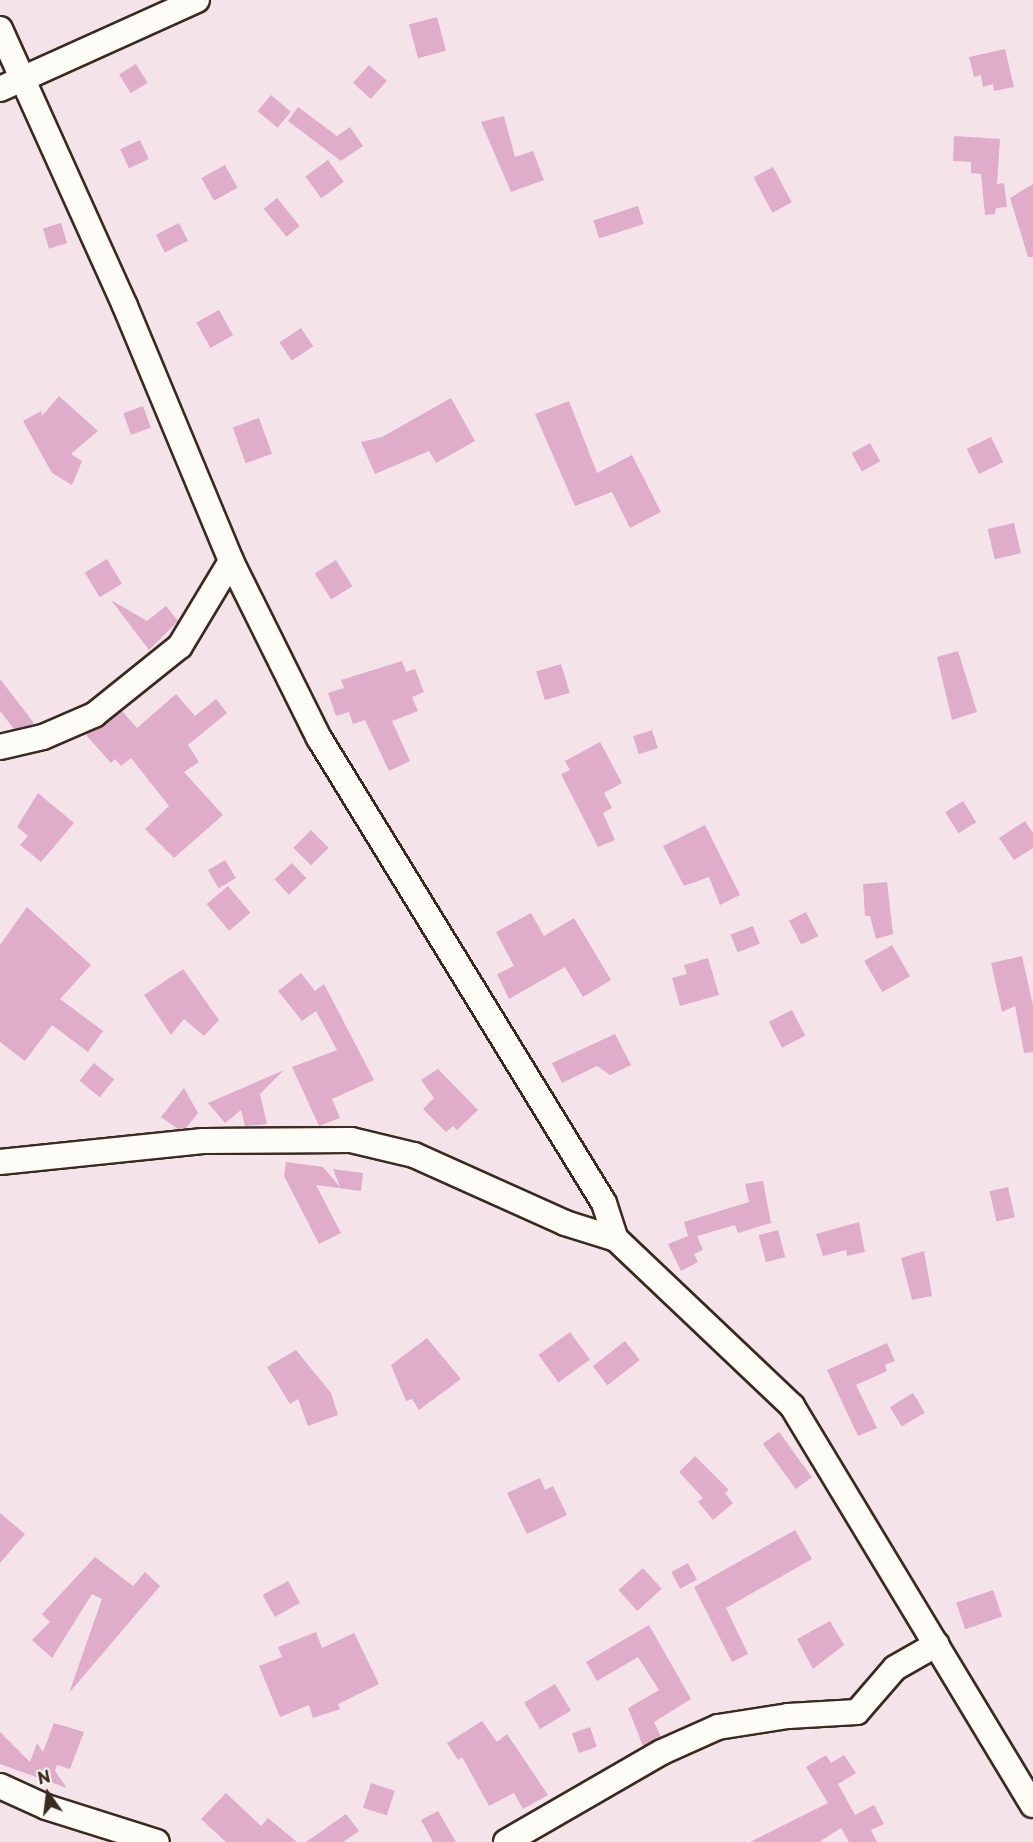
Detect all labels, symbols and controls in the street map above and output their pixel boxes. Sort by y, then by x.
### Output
text: N [35,1763,53,1790]
north arrow [18,1764,78,1824]

